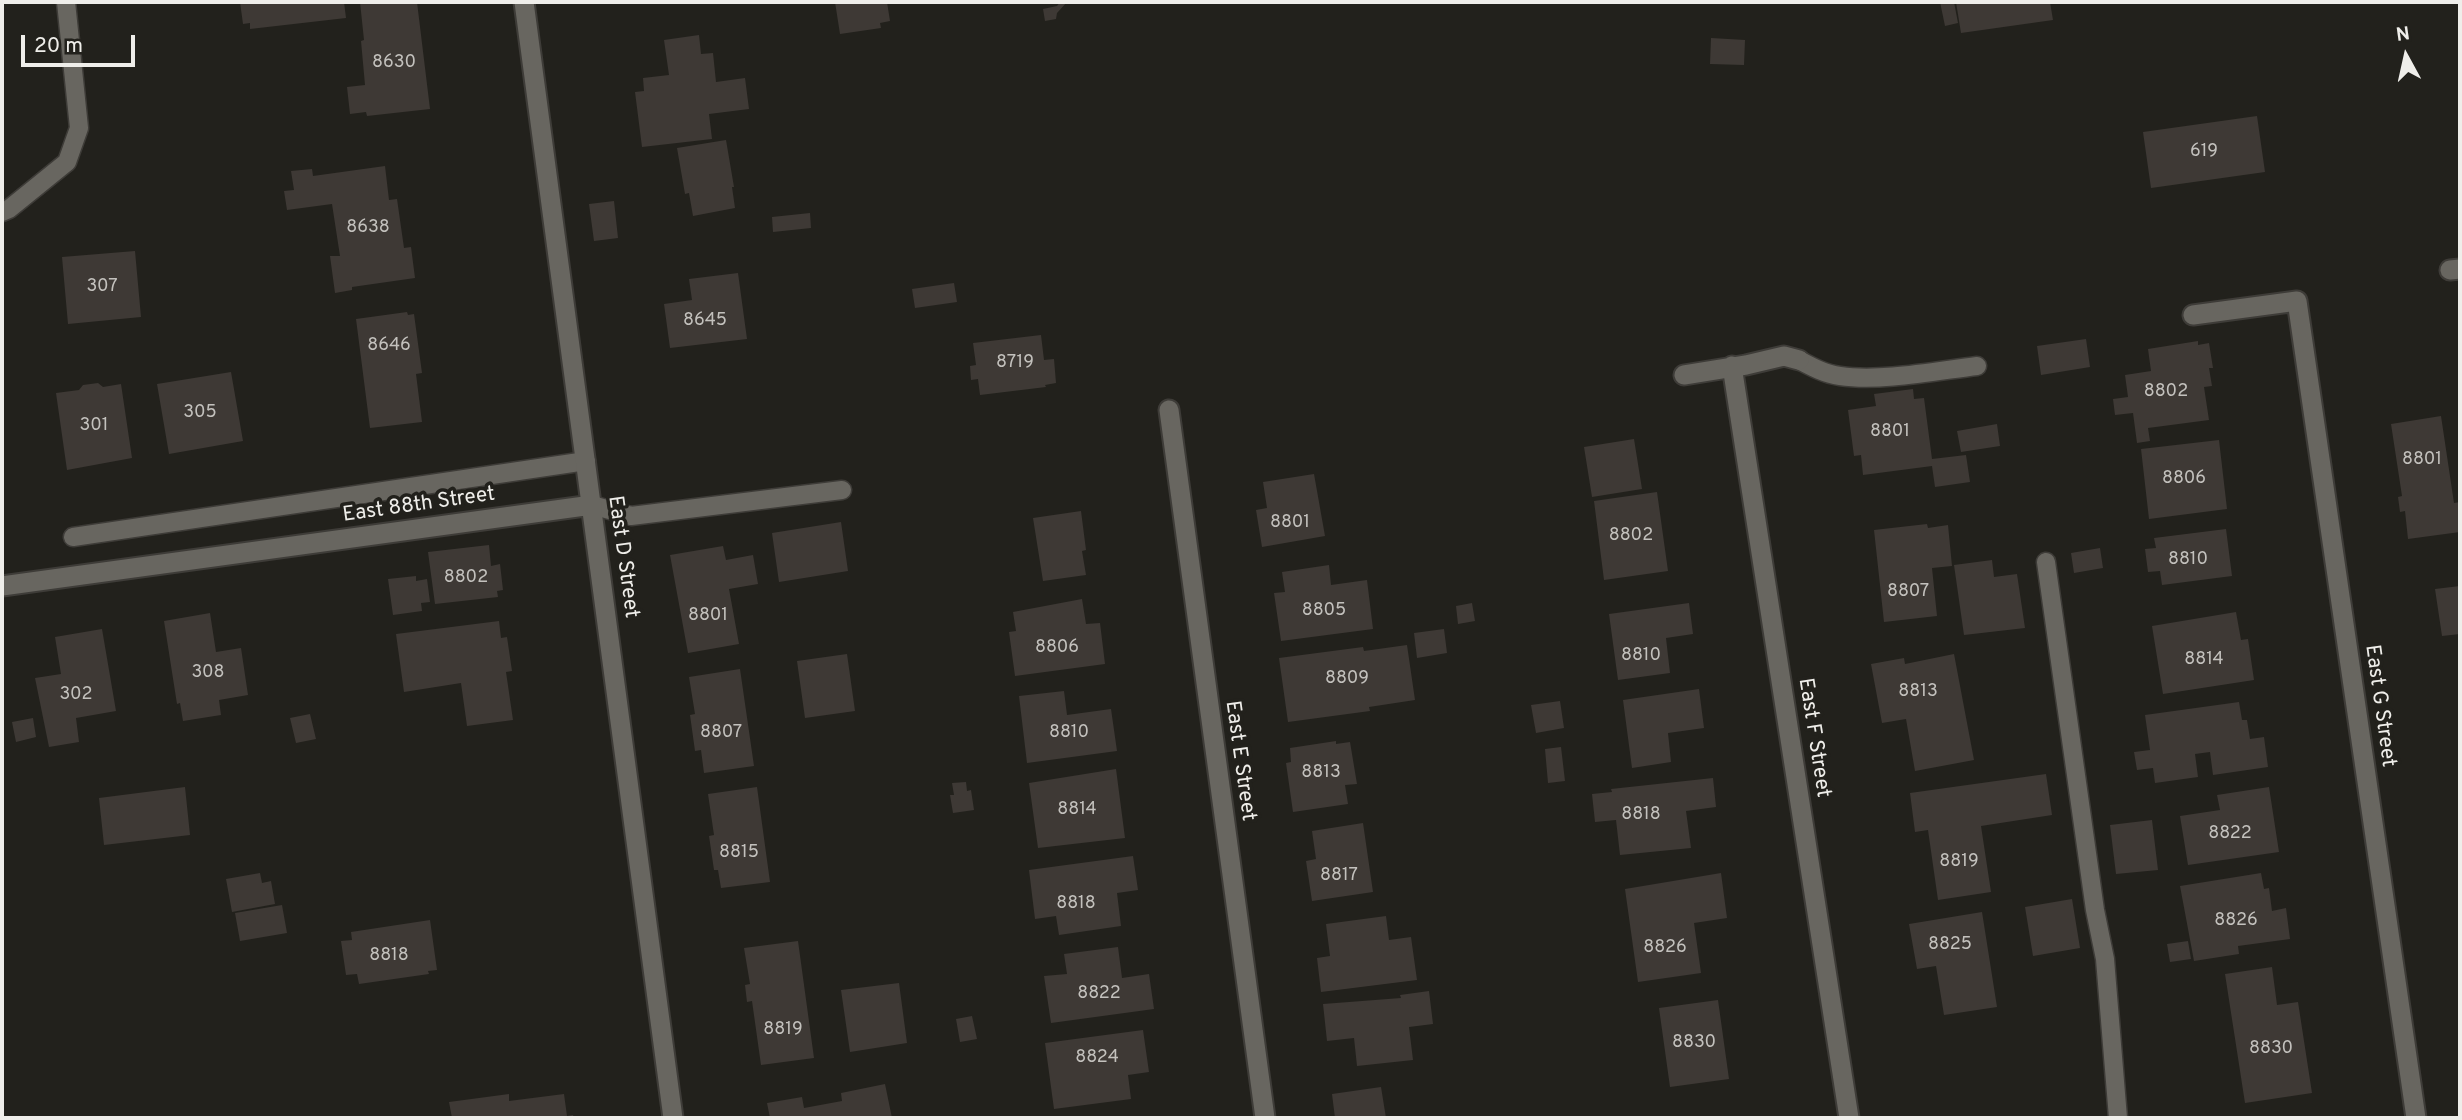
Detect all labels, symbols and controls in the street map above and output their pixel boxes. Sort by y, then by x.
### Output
scale bar [24,21,138,65]
north arrow [2371,21,2441,91]
text: N [2395,22,2412,48]
text: 20 m [34,33,83,60]
house number: 8630 [372,52,416,74]
house number: 619 [2190,141,2218,163]
house number: 8638 [346,217,390,239]
house number: 307 [86,276,118,298]
house number: 8645 [683,310,727,332]
house number: 8646 [367,335,411,357]
house number: 8719 [996,352,1034,374]
house number: 8802 [2144,381,2188,403]
house number: 305 [183,402,217,424]
house number: 301 [80,415,108,437]
house number: 8801 [1870,421,1910,443]
house number: 8801 [2402,449,2442,471]
house number: 8806 [2162,468,2206,490]
street label: East 88th Street [341,483,497,529]
street label: East D Street [601,494,643,620]
house number: 8801 [1270,512,1310,534]
house number: 8802 [1609,525,1653,547]
house number: 8810 [2168,549,2208,571]
house number: 8802 [444,567,488,589]
house number: 8807 [1887,581,1929,603]
house number: 8805 [1302,600,1346,622]
house number: 8801 [688,605,728,627]
house number: 8806 [1035,637,1079,659]
street label: East G Street [2358,643,2400,769]
house number: 8810 [1621,645,1661,667]
house number: 8814 [2184,649,2224,671]
house number: 308 [191,662,225,684]
house number: 8809 [1325,668,1369,690]
street label: East F Street [1791,676,1835,800]
house number: 8813 [1898,681,1938,703]
house number: 302 [59,684,93,706]
street label: East E Street [1218,699,1260,823]
house number: 8807 [700,722,742,744]
house number: 8810 [1049,722,1089,744]
house number: 8813 [1301,762,1341,784]
house number: 8814 [1057,799,1097,821]
house number: 8818 [1621,804,1661,826]
house number: 8822 [2208,823,2252,845]
house number: 8815 [719,842,759,864]
house number: 8819 [1939,851,1979,873]
house number: 8817 [1320,865,1358,887]
house number: 8818 [1056,893,1096,915]
house number: 8826 [2214,910,2258,932]
house number: 8825 [1928,934,1972,956]
house number: 8826 [1643,937,1687,959]
house number: 8818 [369,945,409,967]
house number: 8822 [1077,983,1121,1005]
house number: 8819 [763,1019,803,1041]
house number: 8830 [1672,1032,1716,1054]
house number: 8830 [2249,1038,2293,1060]
house number: 8824 [1075,1047,1119,1069]

